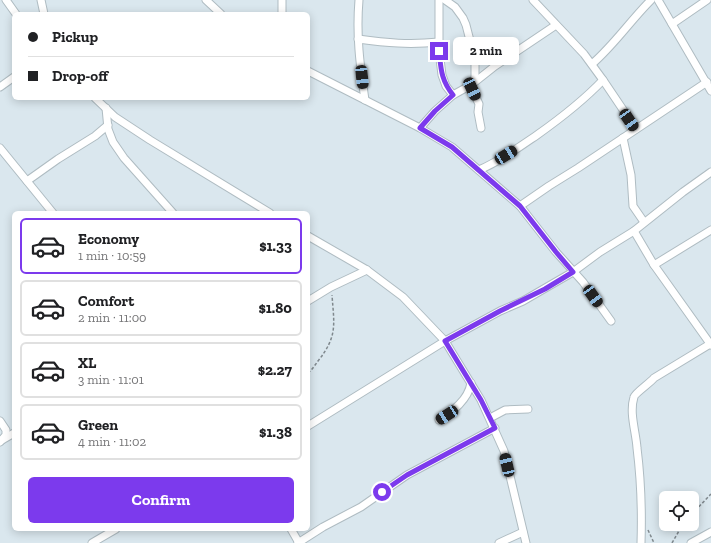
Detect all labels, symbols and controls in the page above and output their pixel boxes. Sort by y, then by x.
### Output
text: Pickup [52,28,98,46]
callout: 2 min [453,37,519,65]
route end [430,42,448,60]
text: 2 min [470,43,502,58]
car [355,64,369,90]
text: Drop-off [52,67,108,85]
car [461,76,483,102]
car [617,107,641,133]
car [493,144,519,166]
icon: car [30,228,66,264]
text: Economy [78,230,139,248]
text: $1.33 [259,237,292,255]
text: 1 min · 10:59 [78,248,146,263]
car [581,283,605,309]
icon: car [30,290,66,326]
text: Comfort [78,292,134,310]
text: $1.80 [258,299,292,317]
text: 2 min · 11:00 [78,310,147,325]
icon: car [30,352,66,388]
text: XL [78,354,96,372]
text: $2.27 [258,361,292,379]
text: 3 min · 11:01 [78,372,144,387]
car [434,403,460,427]
icon: car [30,414,66,450]
text: Green [78,416,118,434]
text: $1.38 [259,423,292,441]
text: 4 min · 11:02 [78,434,146,449]
car [498,452,516,478]
button: Confirm [28,477,294,523]
route start [373,483,391,501]
map controls [659,491,699,531]
button: locate [659,491,699,531]

